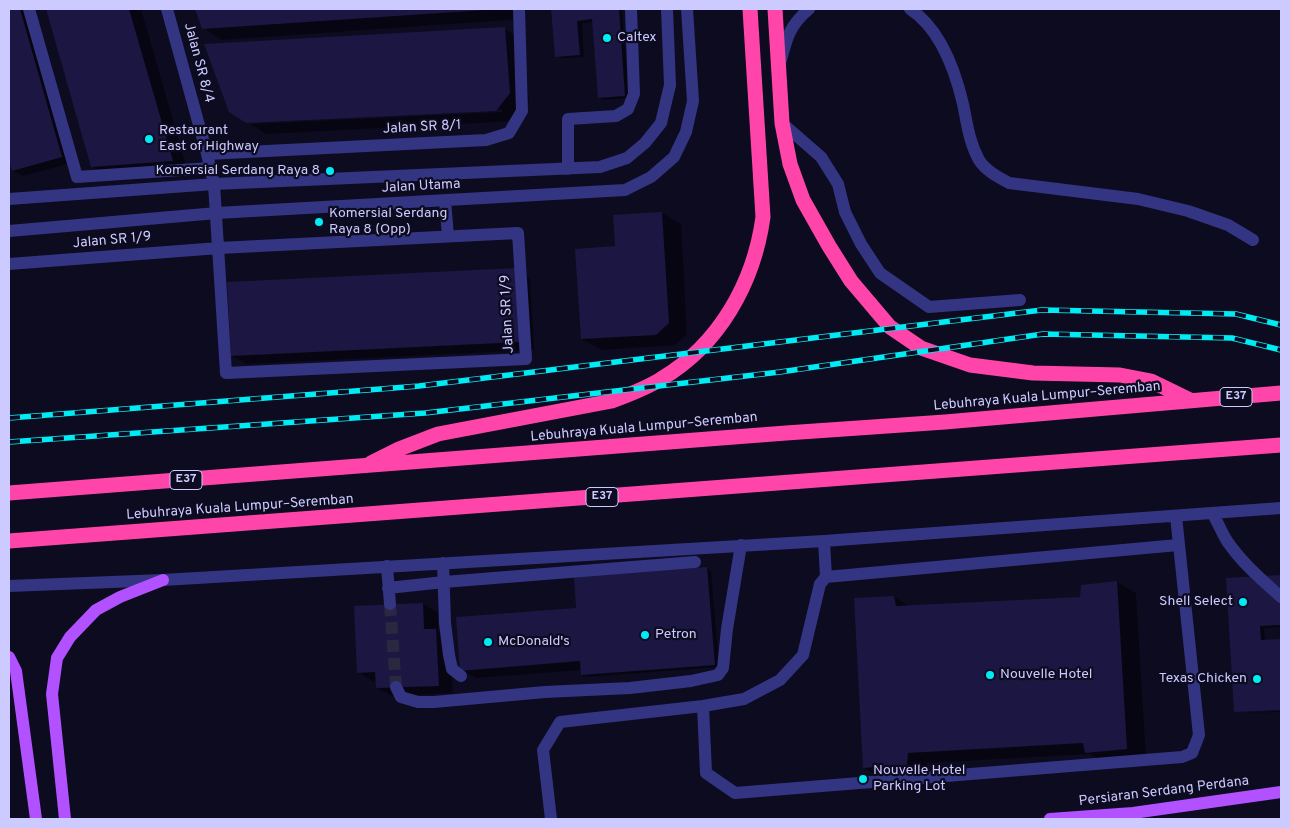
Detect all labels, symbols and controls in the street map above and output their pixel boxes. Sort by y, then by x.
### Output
street label: Jalan SR 8/4 [179,21,217,105]
place label: Caltex [617,30,657,46]
marker: Caltex [601,32,613,44]
street label: Jalan SR 8/1 [382,118,462,138]
place label: Restaurant East of Highway [159,123,259,156]
marker: Restaurant East of Highway [143,133,155,145]
place label: Komersial Serdang Raya 8 [155,163,320,179]
marker: Komersial Serdang Raya 8 [324,165,336,177]
street label: Jalan Utama [381,177,461,197]
place label: Komersial Serdang Raya 8 (Opp) [329,206,447,238]
marker: Komersial Serdang Raya 8 (Opp) [313,216,325,228]
street label: Jalan SR 1/9 [72,229,152,253]
street label: Jalan SR 1/9 [498,274,518,354]
street label: Lebuhraya Kuala Lumpur–Seremban [933,379,1161,415]
road number: E37 [1220,388,1252,407]
street label: Lebuhraya Kuala Lumpur–Seremban [530,410,758,446]
road number: E37 [170,470,202,490]
road number: E37 [586,488,618,507]
street label: Lebuhraya Kuala Lumpur–Seremban [126,492,354,524]
place label: Shell Select [1159,594,1233,610]
marker: Shell Select [1237,596,1249,608]
place label: Petron [655,627,697,643]
marker: Petron [639,629,651,641]
place label: McDonald's [498,634,570,650]
marker: McDonald's [482,636,494,648]
place label: Nouvelle Hotel [1000,667,1092,683]
marker: Nouvelle Hotel [984,669,996,681]
place label: Texas Chicken [1159,671,1247,687]
marker: Texas Chicken [1251,673,1263,685]
place label: Nouvelle Hotel Parking Lot [873,763,965,796]
marker: Nouvelle Hotel Parking Lot [857,773,869,785]
street label: Persiaran Serdang Perdana [1078,773,1250,811]

